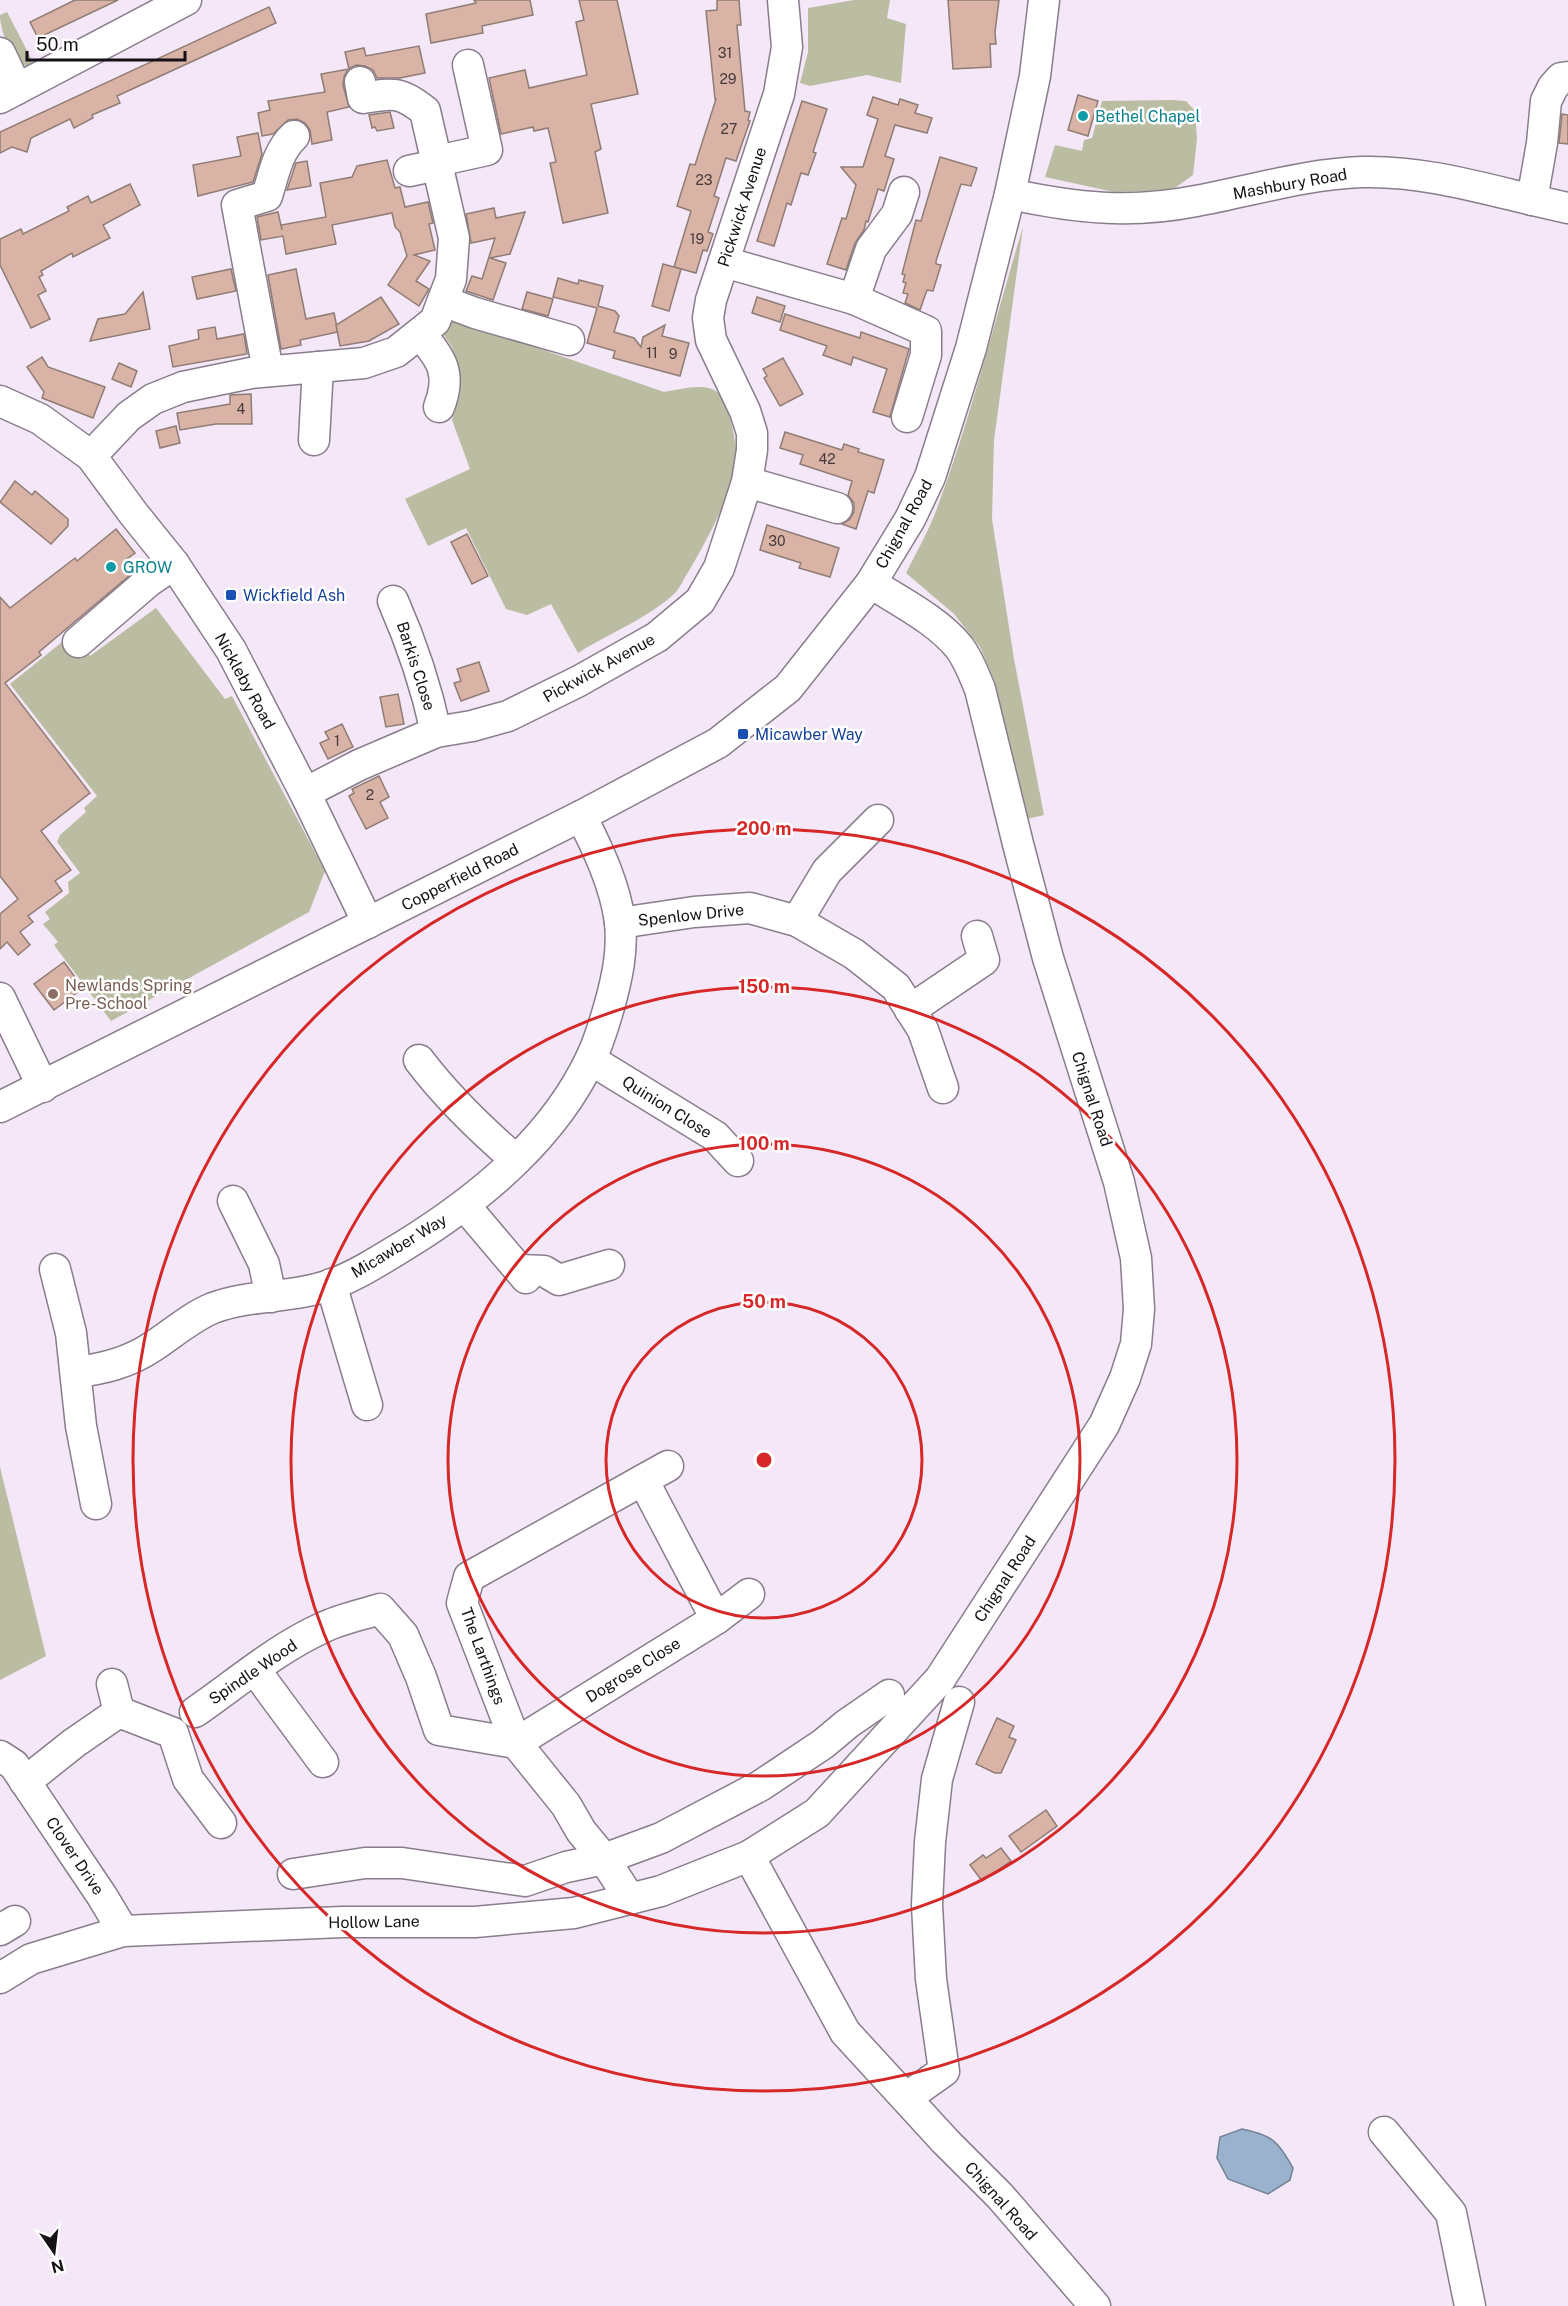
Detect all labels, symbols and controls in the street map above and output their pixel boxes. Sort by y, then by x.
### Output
scale bar [27,24,184,62]
text: 50 m [36,34,79,55]
house number: 31 [718,45,732,61]
house number: 29 [719,71,737,87]
place label: Bethel Chapel [1095,107,1200,126]
marker: Bethel Chapel [1076,109,1090,123]
house number: 27 [721,121,737,137]
street label: Pickwick Avenue [714,145,770,269]
street label: Mashbury Road [1231,165,1349,203]
house number: 23 [695,172,713,188]
house number: 19 [690,231,704,247]
house number: 11 [646,345,658,361]
house number: 9 [669,346,678,362]
house number: 4 [237,401,246,417]
house number: 42 [818,451,836,467]
street label: Chignal Road [872,476,936,572]
house number: 30 [768,533,786,549]
place label: GROW [123,558,172,577]
marker: GROW [104,560,118,574]
place label: Wickfield Ash [243,586,345,605]
marker: Wickfield Ash [224,588,238,602]
street label: Barkis Close [393,619,439,713]
street label: Pickwick Avenue [540,629,658,707]
street label: Nickleby Road [211,630,279,732]
place label: Micawber Way [755,725,863,744]
marker: Micawber Way [736,727,750,741]
house number: 1 [334,733,340,749]
house number: 2 [366,787,374,803]
text: 200 m [737,818,791,839]
street label: Copperfield Road [398,839,522,915]
street label: Spenlow Drive [637,900,745,930]
place label: Newlands Spring Pre-School [65,976,193,1013]
text: 150 m [738,976,790,997]
marker: Newlands Spring Pre-School [46,987,60,1001]
street label: Chignal Road [1068,1049,1116,1149]
street label: Quinion Close [619,1072,715,1142]
text: 100 m [738,1133,790,1154]
street label: Micawber Way [348,1210,450,1282]
text: 50 m [742,1291,786,1312]
centre of rings [754,1450,774,1470]
street label: Chignal Road [970,1532,1040,1626]
street label: The Larthings [457,1605,509,1707]
street label: Dogrose Close [582,1633,684,1707]
street label: Spindle Wood [205,1636,301,1708]
street label: Clover Drive [42,1813,108,1899]
street label: Hollow Lane [328,1912,420,1932]
street label: Chignal Road [961,2158,1041,2244]
north arrow [24,2222,84,2282]
text: N [49,2255,66,2277]

